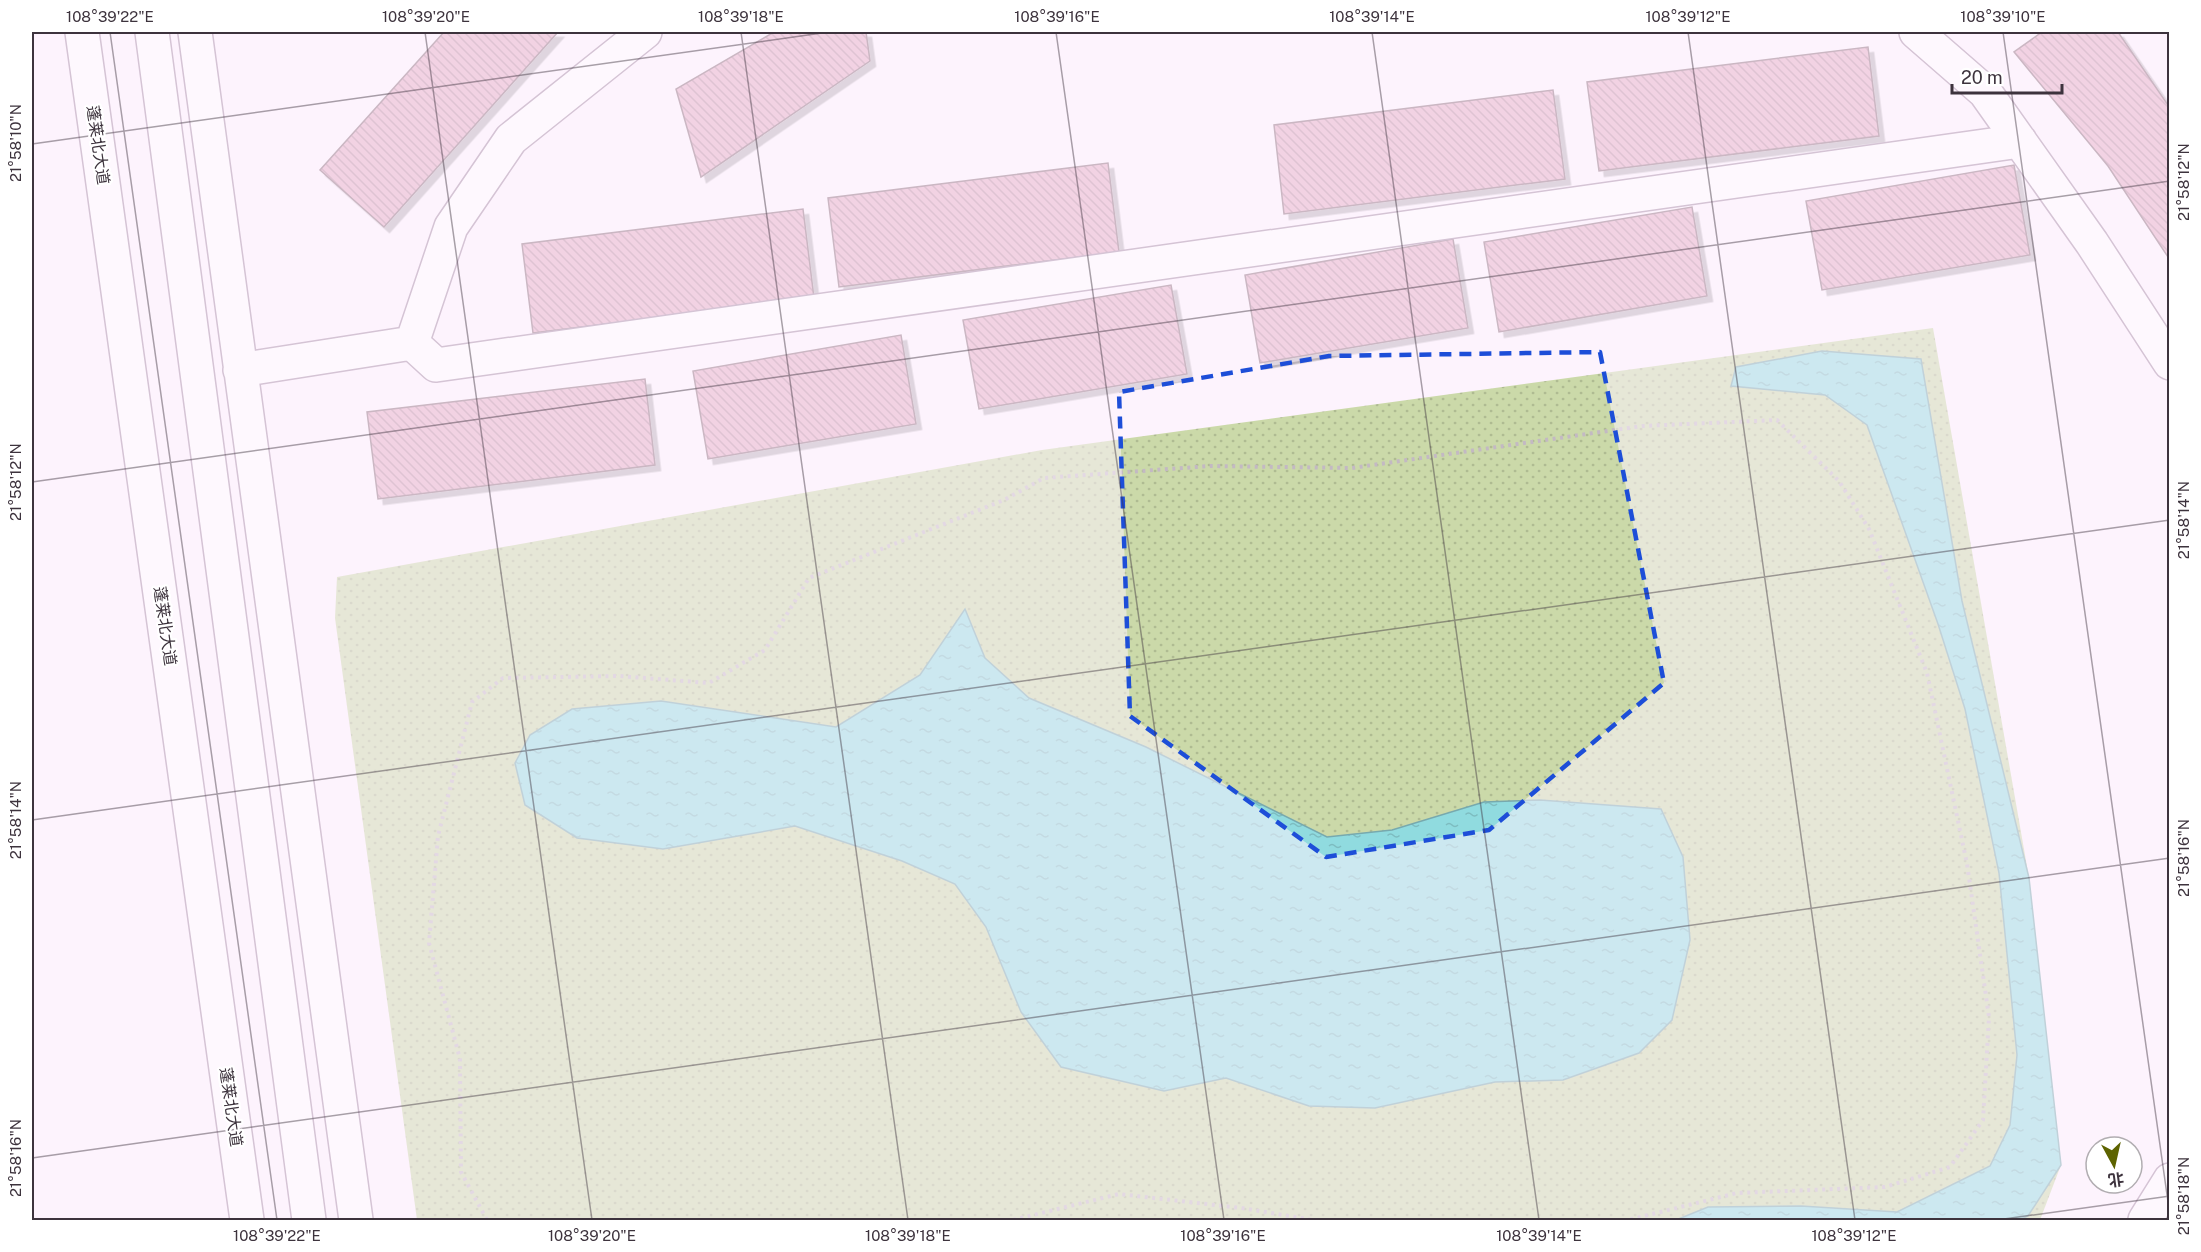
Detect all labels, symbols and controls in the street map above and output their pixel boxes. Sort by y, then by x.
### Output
text: 108°39'22"E [66,8,154,25]
text: 108°39'20"E [382,8,470,25]
text: 108°39'18"E [698,8,784,25]
text: 108°39'16"E [1014,8,1100,25]
text: 108°39'14"E [1329,8,1415,25]
text: 108°39'12"E [1645,8,1731,25]
text: 108°39'10"E [1960,8,2046,25]
scale bar [1952,57,2062,95]
text: 20 m [1961,67,2003,88]
text: 21°58'10"N [7,104,24,182]
street label: 蓬莱北大道 [83,104,113,186]
text: 21°58'12"N [2175,143,2192,221]
text: 21°58'12"N [7,443,24,521]
text: 21°58'14"N [2175,481,2192,559]
street label: 蓬莱北大道 [150,585,180,667]
text: 21°58'14"N [7,781,24,859]
text: 21°58'16"N [2175,819,2192,897]
street label: 蓬莱北大道 [216,1066,246,1148]
text: 21°58'16"N [7,1119,24,1197]
north arrow [2084,1135,2144,1195]
text: 21°58'18"N [2175,1157,2192,1235]
text: 北 [2107,1169,2125,1190]
text: 108°39'22"E [233,1227,321,1244]
text: 108°39'20"E [548,1227,636,1244]
text: 108°39'18"E [865,1227,951,1244]
text: 108°39'16"E [1180,1227,1266,1244]
text: 108°39'14"E [1496,1227,1582,1244]
text: 108°39'12"E [1811,1227,1897,1244]

